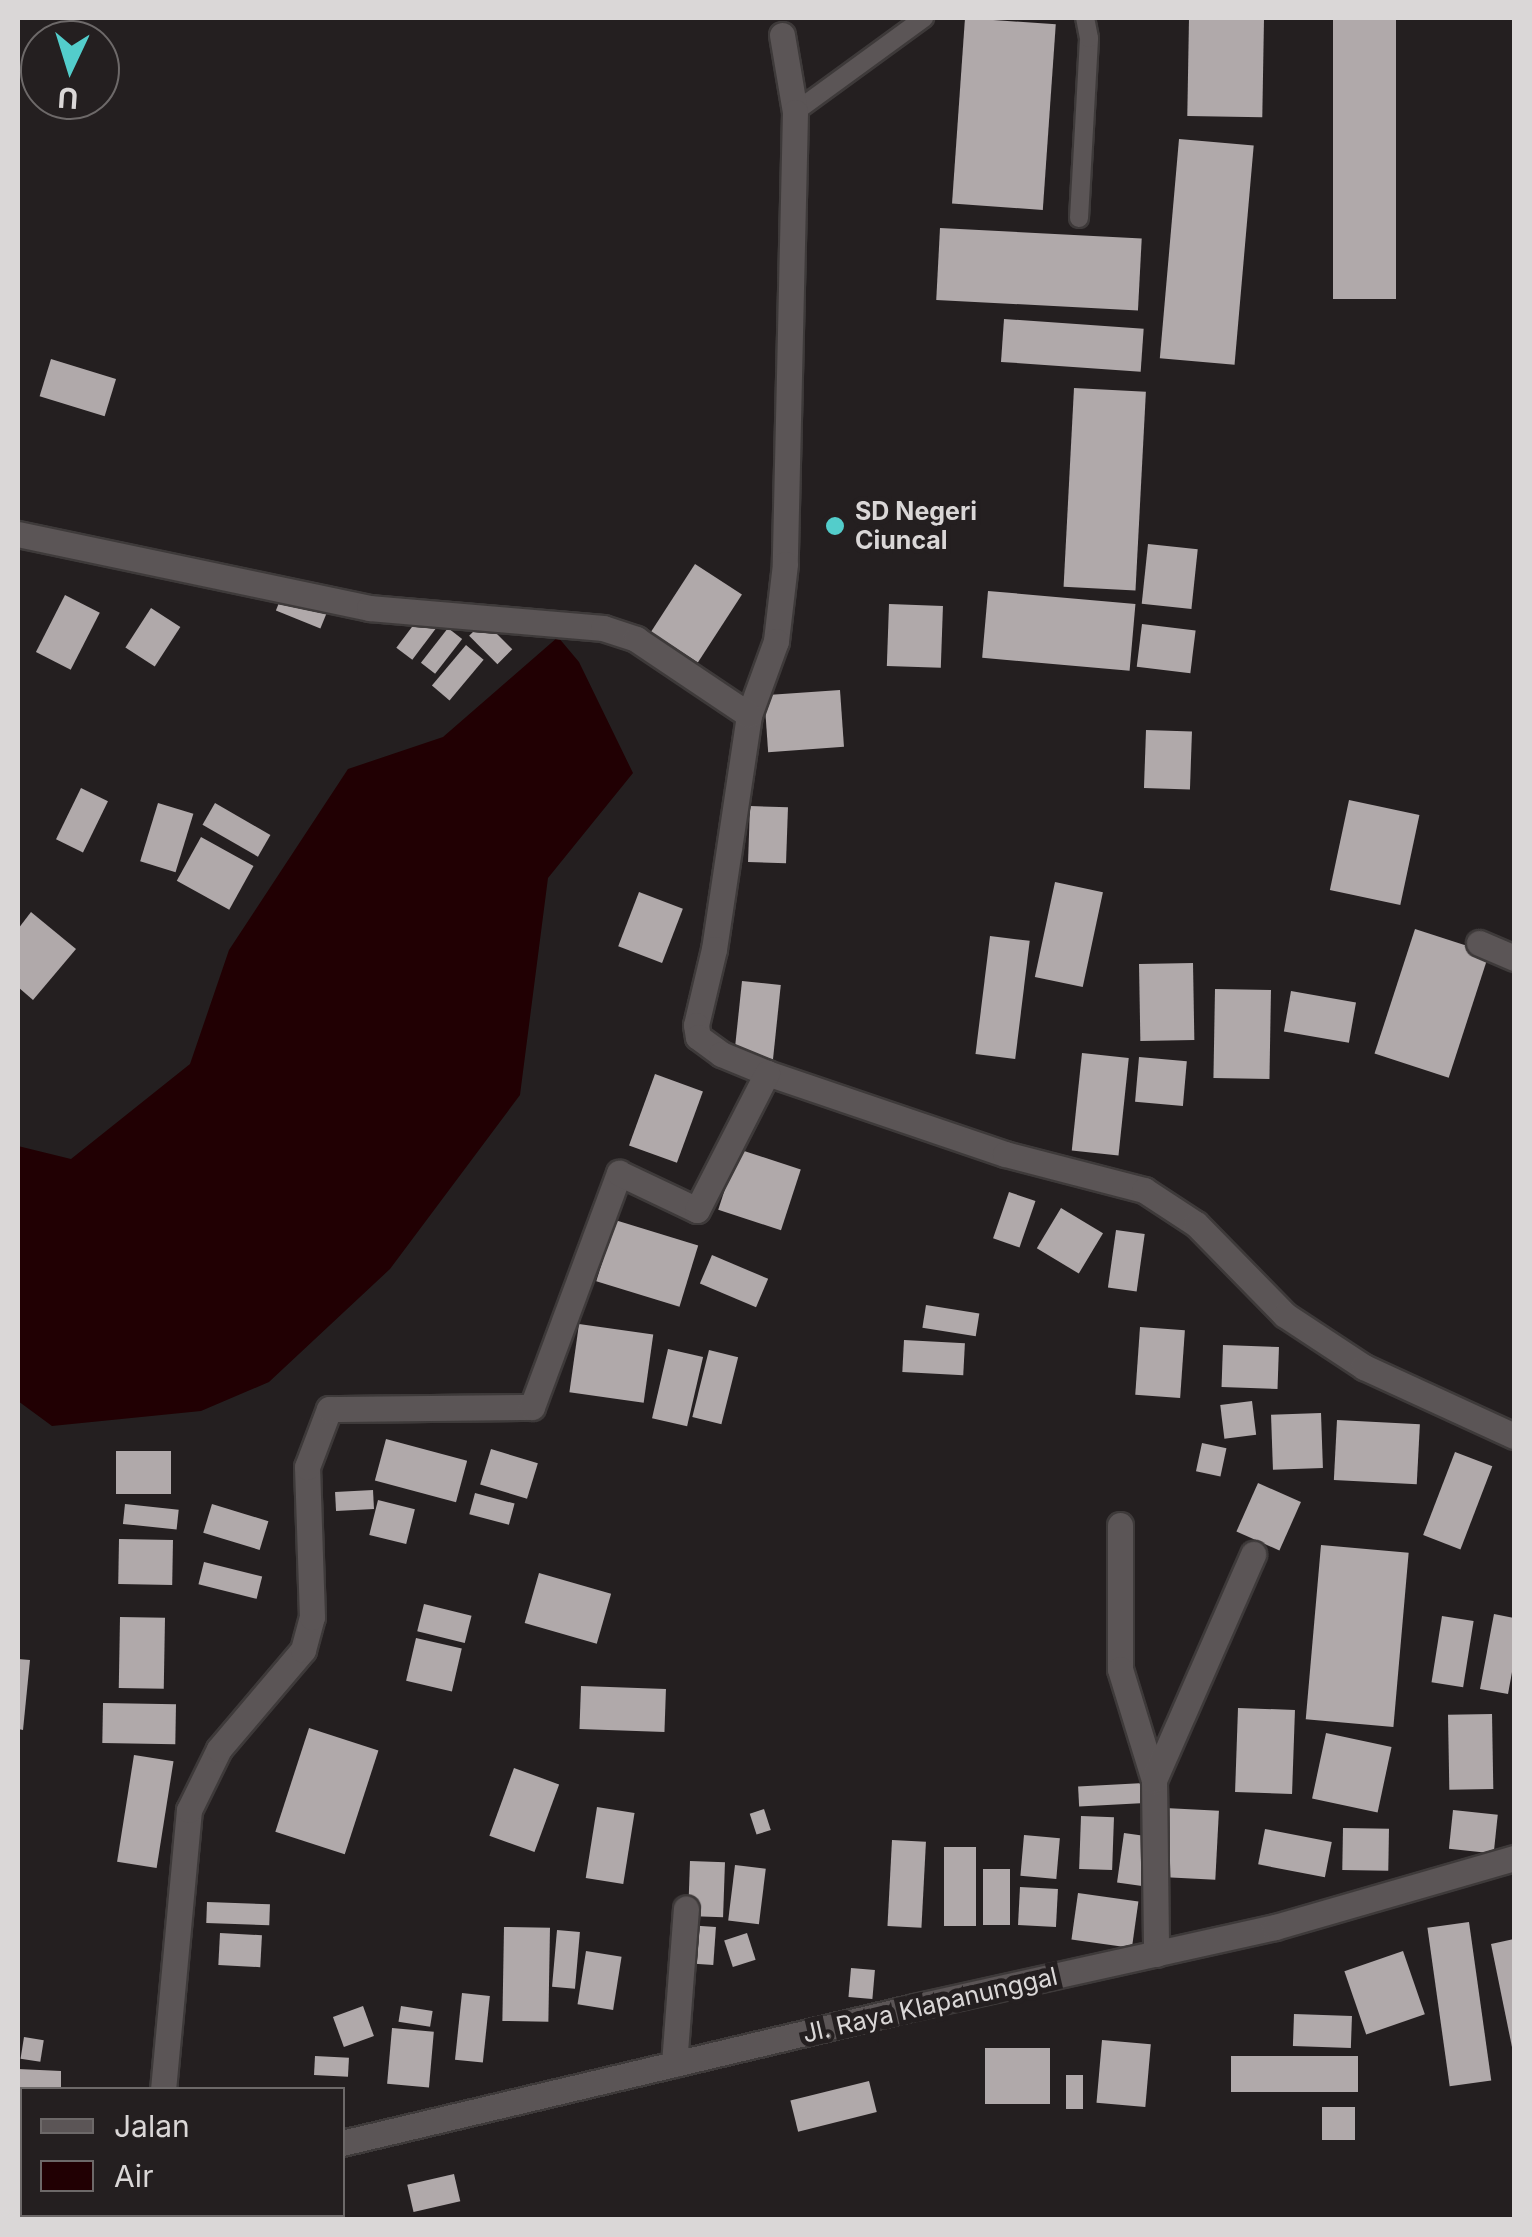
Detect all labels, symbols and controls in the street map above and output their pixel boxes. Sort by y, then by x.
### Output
north arrow [20,20,120,120]
text: U [57,80,79,116]
place label: SD Negeri Ciuncal [855,497,977,556]
marker: SD Negeri Ciuncal [824,515,846,537]
street label: Jl. Raya Klapanunggal [800,1961,1060,2049]
legend [20,2087,345,2217]
text: Jalan [114,2108,190,2144]
text: Air [114,2158,153,2194]

